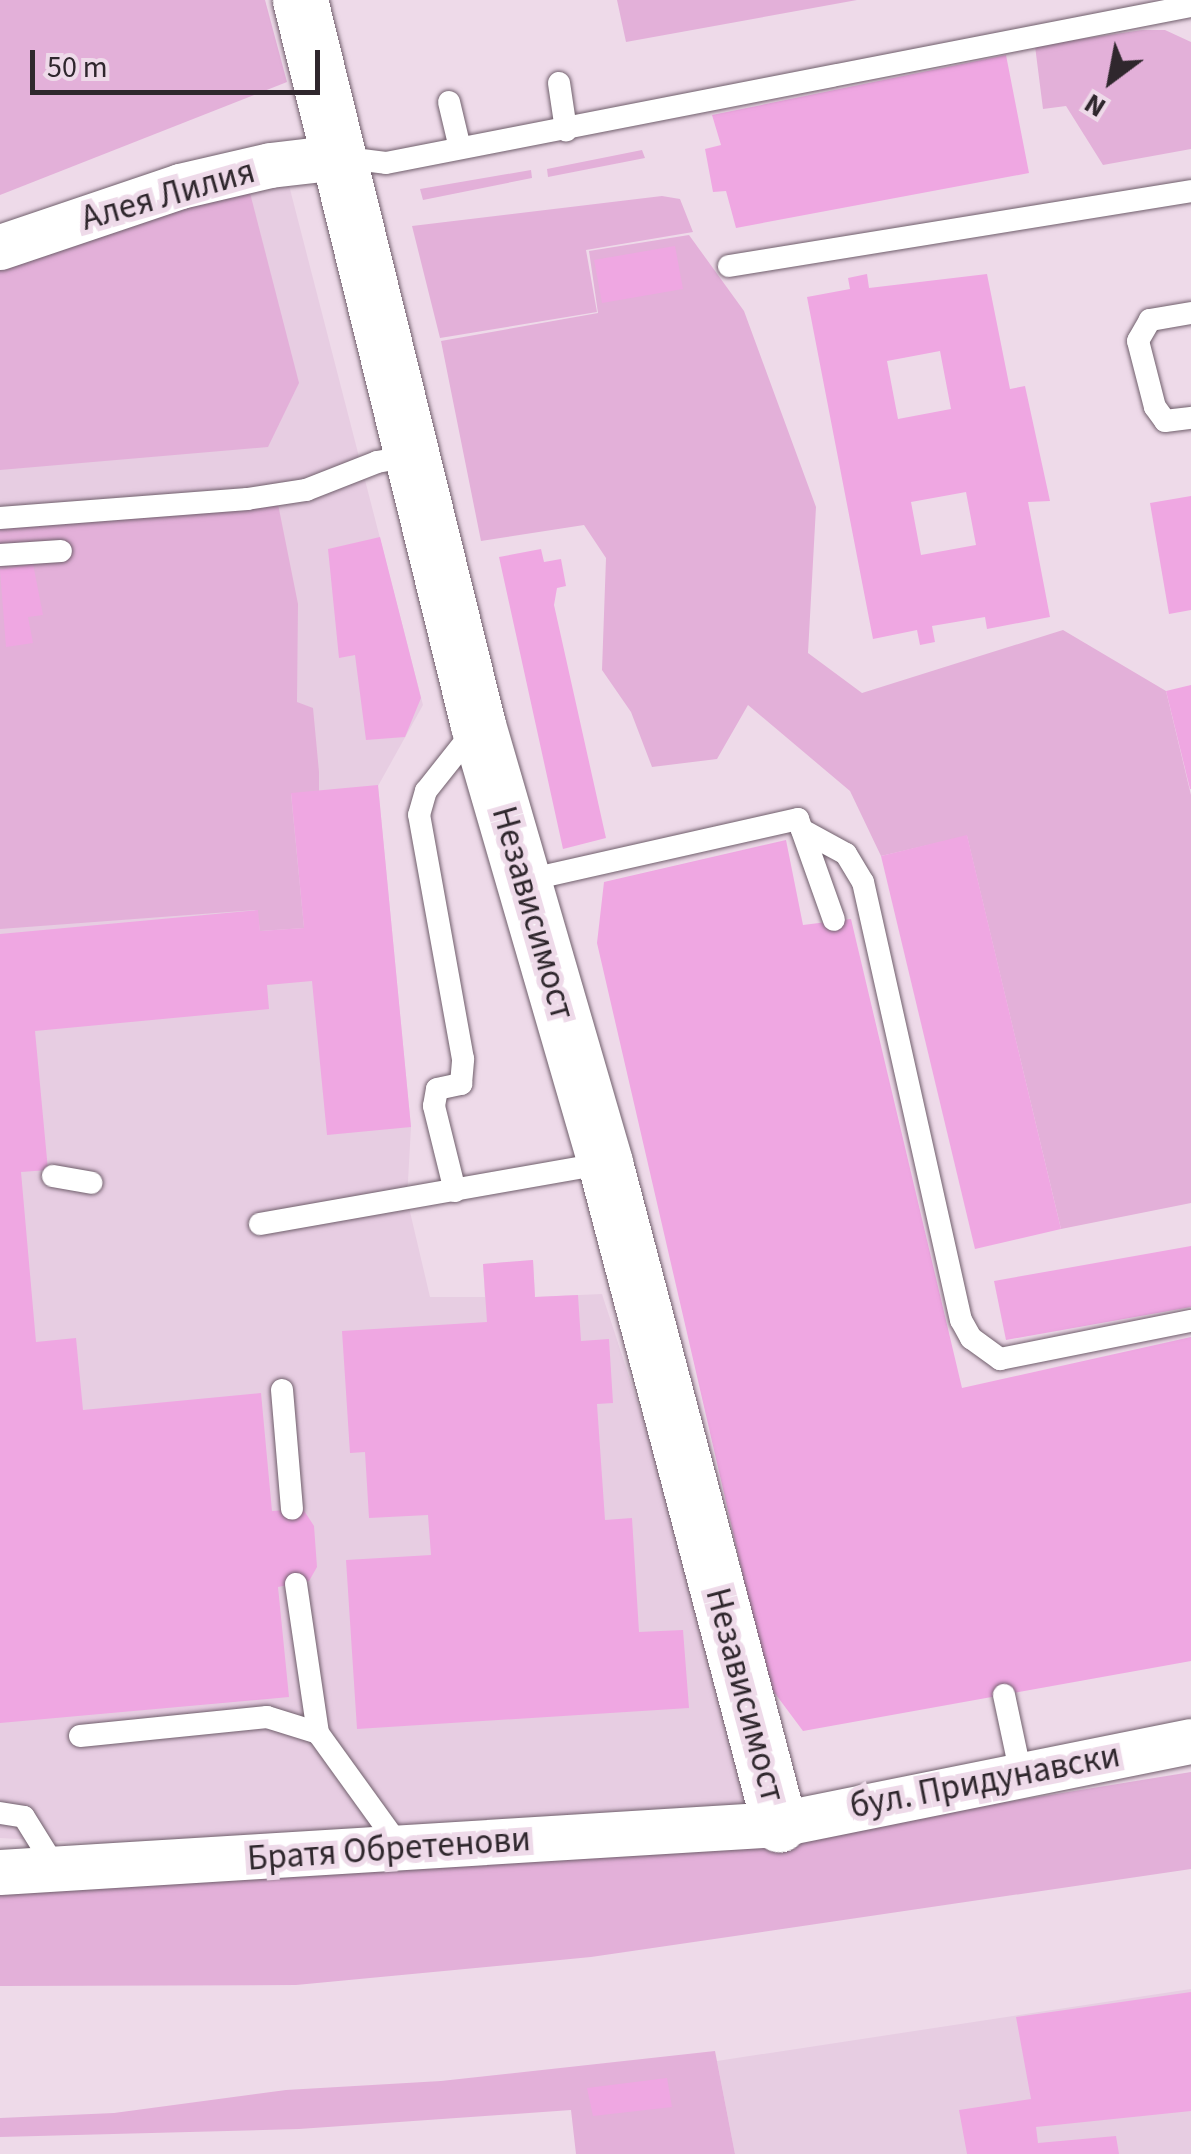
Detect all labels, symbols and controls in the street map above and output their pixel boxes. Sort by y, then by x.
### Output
scale bar [35,30,325,92]
north arrow [1061,30,1161,130]
text: 50 m [47,46,108,89]
text: N [1077,84,1114,127]
street label: Алея Лилия [76,150,260,240]
street label: Независимост [483,802,583,1024]
street label: Независимост [696,1583,794,1807]
street label: бул. Придунавски [847,1734,1123,1828]
street label: Братя Обретенови [246,1818,532,1880]

